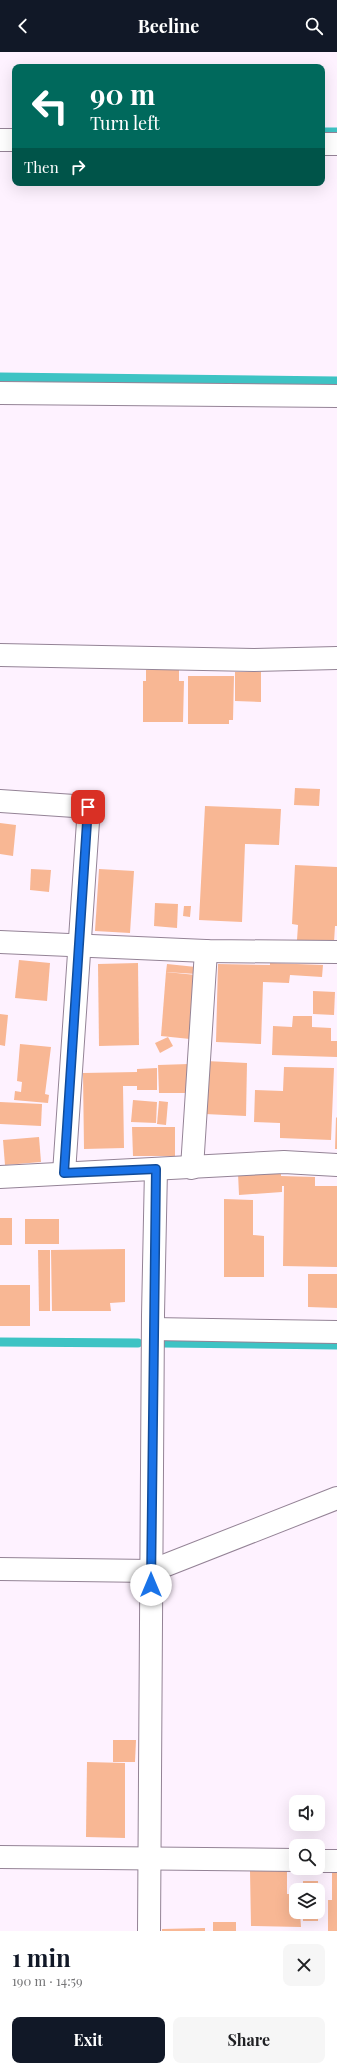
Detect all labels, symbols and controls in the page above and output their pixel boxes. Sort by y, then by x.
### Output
text: Beeline [138,14,199,38]
icon: back [12,15,34,37]
icon: search [303,15,325,37]
text: 90 m [90,75,155,112]
icon: left [24,80,76,132]
text: Turn left [90,111,160,135]
icon: right [67,156,89,178]
text: Then [24,157,59,177]
pin [71,790,105,824]
icon: arrive [77,796,99,818]
position arrow [130,1564,172,1606]
map controls [289,1795,325,1919]
button: sound [289,1795,325,1831]
button: search [289,1839,325,1875]
button: layers [289,1883,325,1919]
text: 1 min [12,1941,71,1973]
button: close [283,1944,325,1986]
text: 190 m · 14:59 [12,1972,83,1989]
button: Exit [12,2017,165,2063]
button: Share [173,2017,325,2063]

